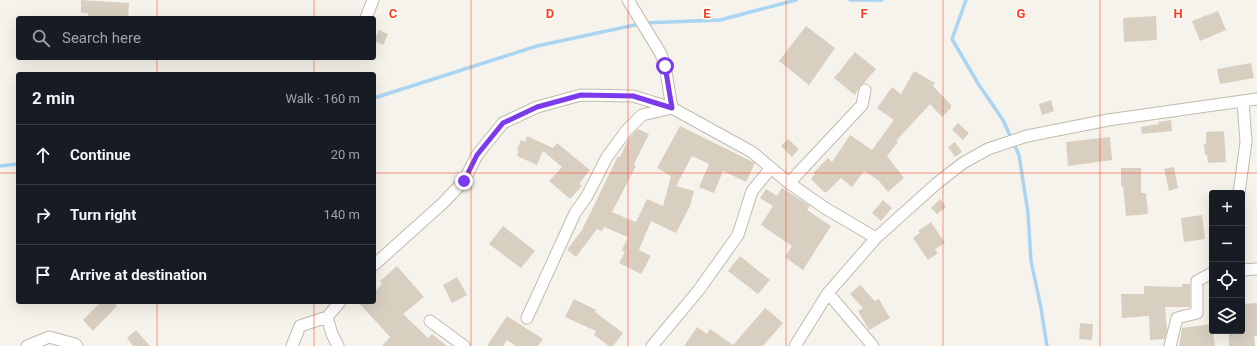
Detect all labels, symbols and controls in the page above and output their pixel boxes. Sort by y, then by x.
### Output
text: C [389,6,398,21]
text: D [546,6,554,21]
text: E [703,6,711,21]
text: F [860,6,868,21]
text: G [1017,6,1026,21]
text: H [1173,6,1183,21]
search box [16,16,376,60]
icon: search [30,27,52,49]
text: Search here [62,29,141,47]
route start [656,57,674,75]
text: 2 min [32,88,75,108]
text: Walk · 160 m [285,91,360,106]
icon: ahead [32,144,54,166]
text: Continue [70,146,131,164]
text: 20 m [331,147,360,162]
route end [455,172,473,190]
map controls [1209,190,1245,334]
button: + [1209,190,1245,226]
icon: right [32,204,54,226]
text: Turn right [70,206,136,224]
text: 140 m [323,207,360,222]
button: − [1209,226,1245,262]
button: locate [1209,262,1245,298]
icon: arrive [32,264,54,286]
text: Arrive at destination [70,266,207,284]
button: layers [1209,298,1245,334]

